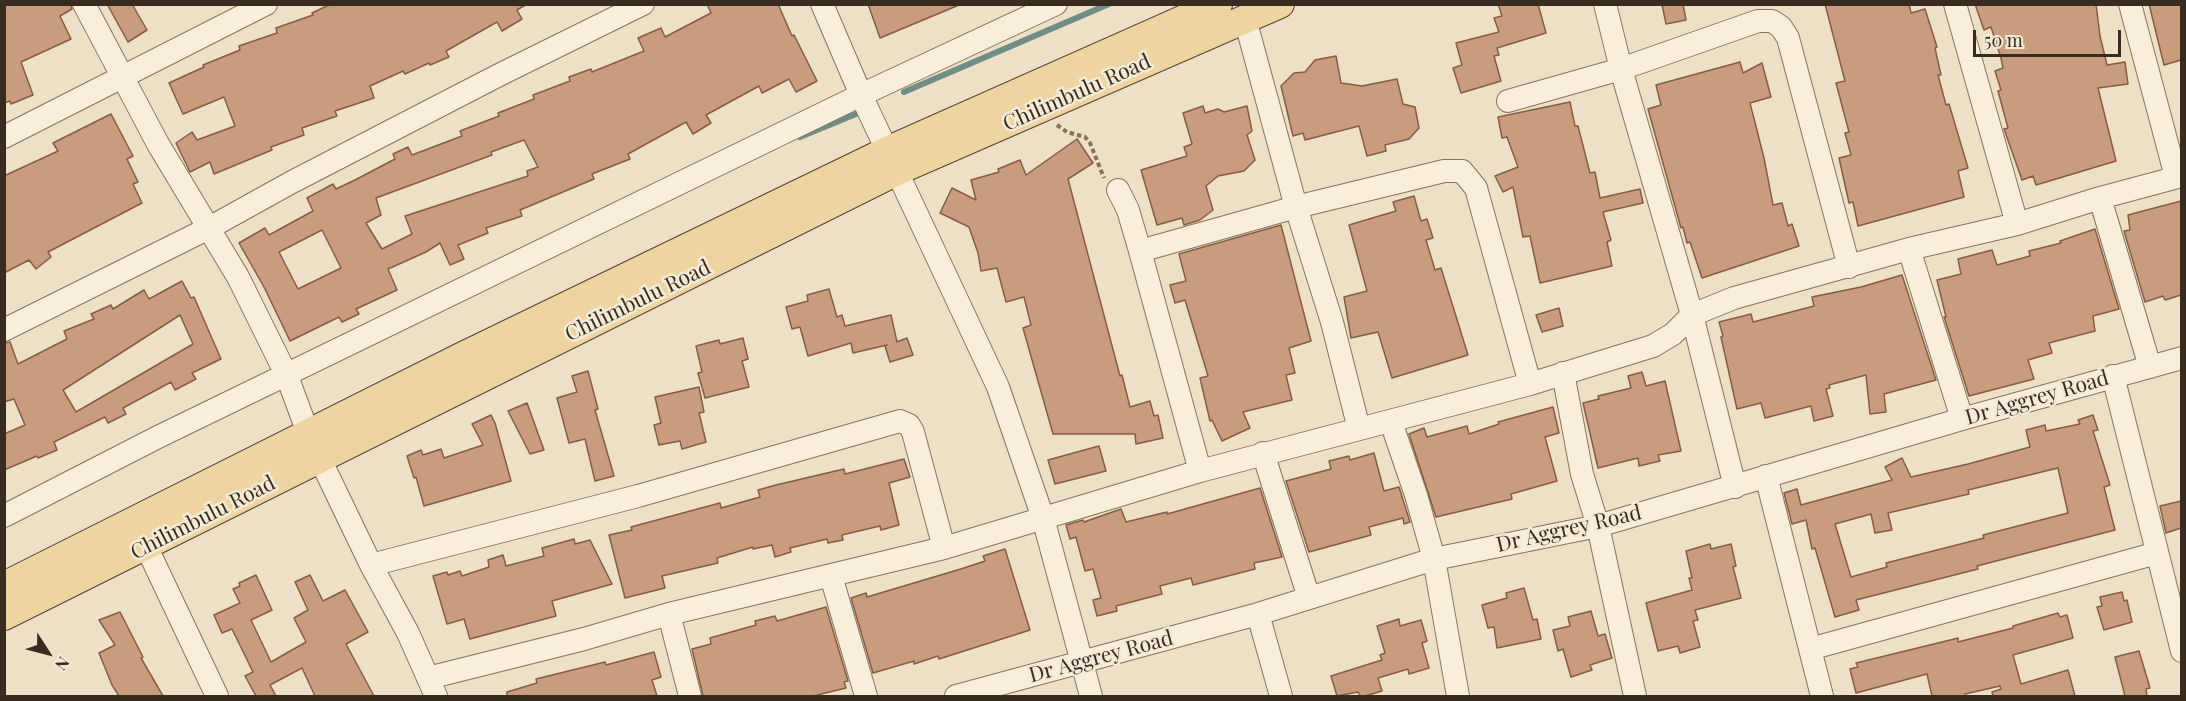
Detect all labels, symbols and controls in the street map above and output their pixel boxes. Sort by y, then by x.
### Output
scale bar [1976,18,2124,56]
text: 50 m [1984,28,2023,52]
street label: Chilimbulu Road [999,49,1155,137]
street label: Chilimbulu Road [561,255,715,347]
street label: Dr Aggrey Road [1962,365,2112,431]
street label: Chilimbulu Road [126,471,280,565]
street label: Dr Aggrey Road [1494,500,1644,558]
north arrow [18,623,78,683]
street label: Dr Aggrey Road [1026,626,1176,688]
text: N [51,653,75,675]

